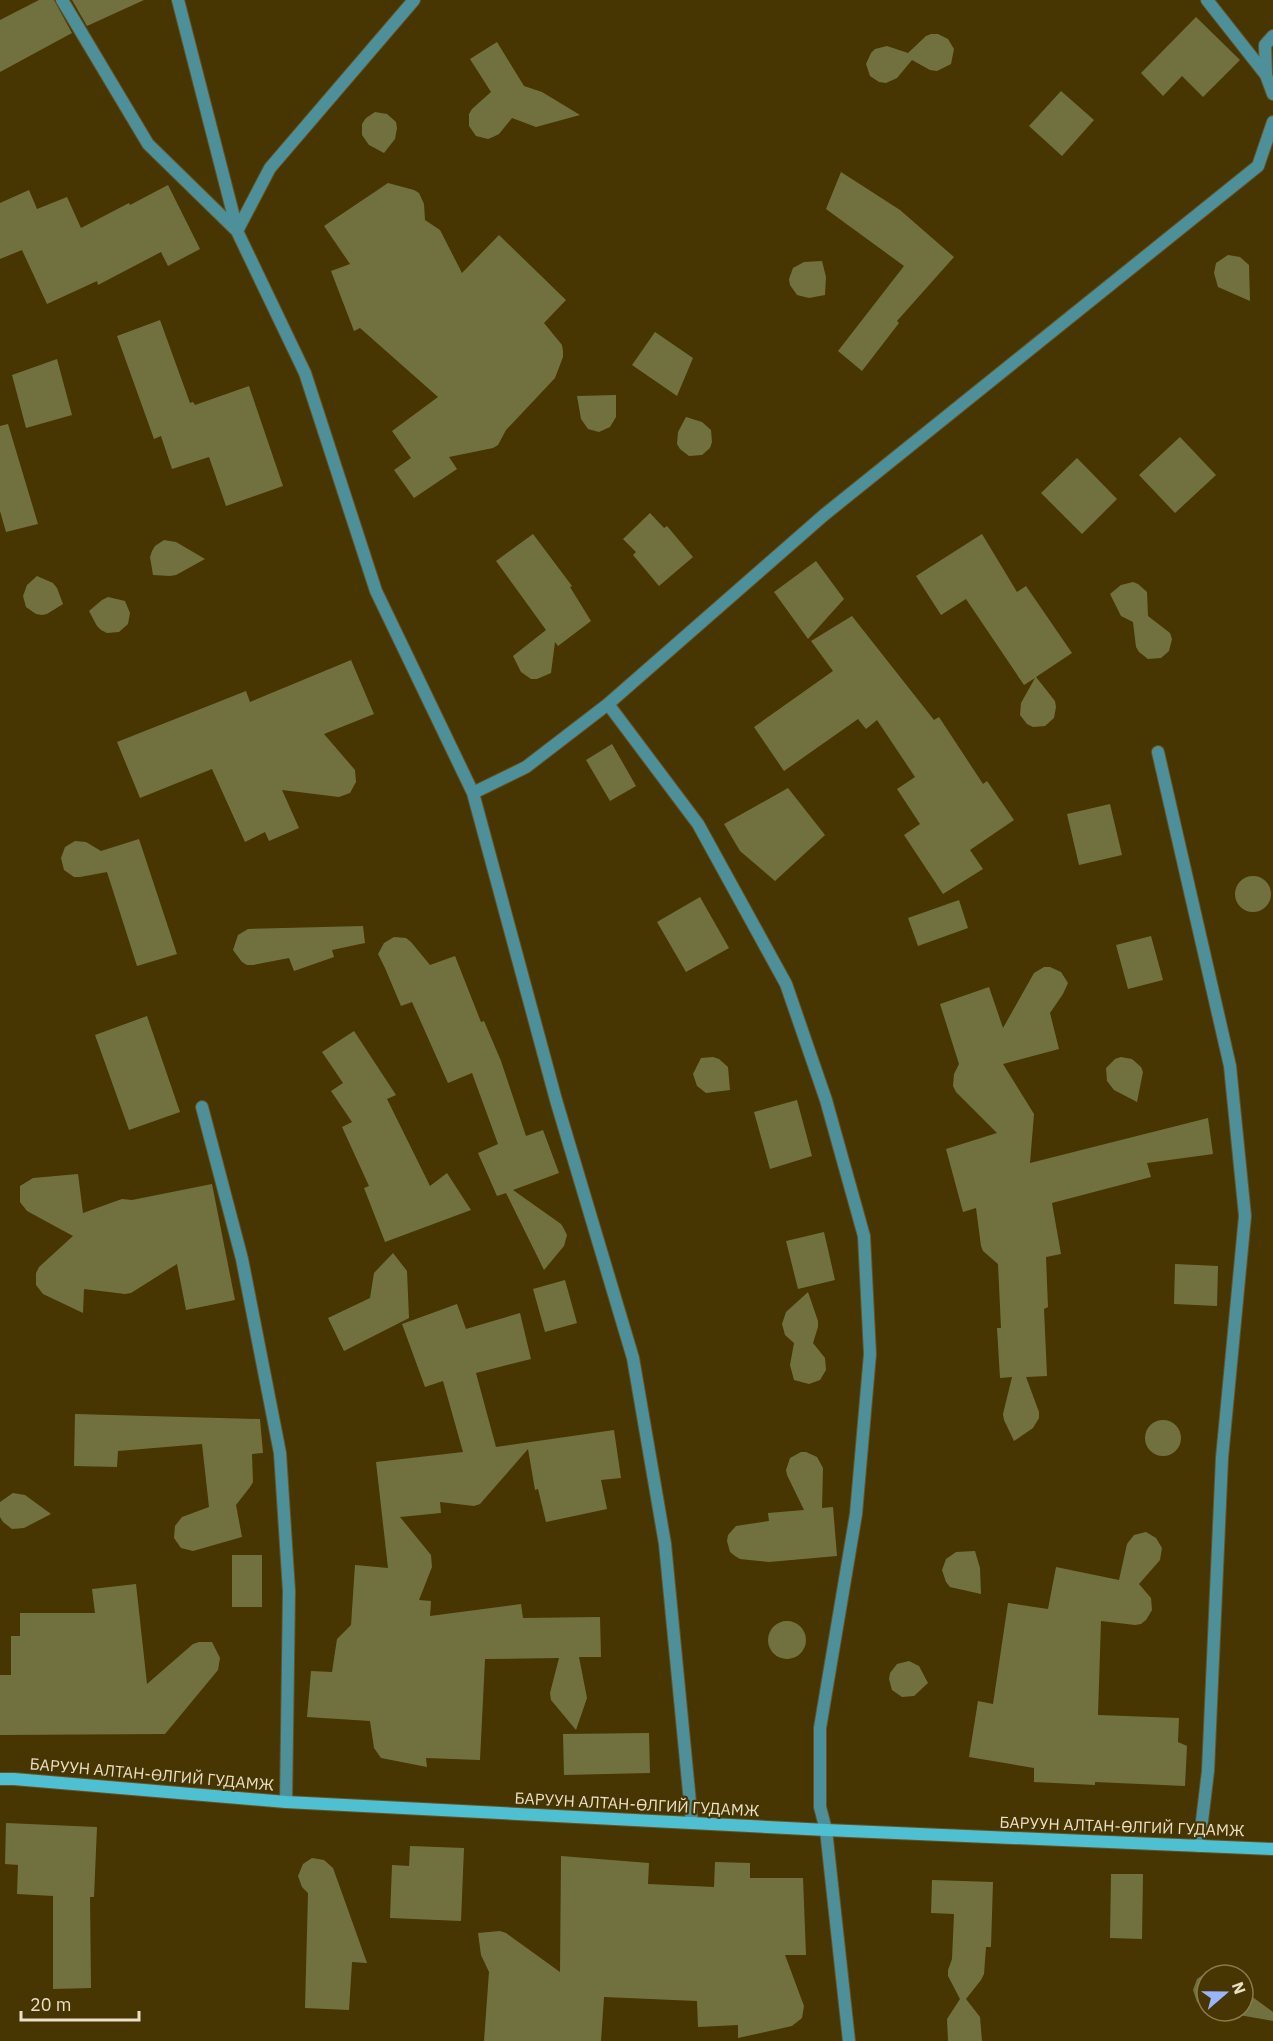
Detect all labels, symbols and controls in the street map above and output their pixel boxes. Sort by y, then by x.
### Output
street label: БАРУУН АЛТАН-ӨЛГИЙ ГУДАМЖ [29,1753,275,1795]
street label: БАРУУН АЛТАН-ӨЛГИЙ ГУДАМЖ [514,1788,760,1820]
street label: БАРУУН АЛТАН-ӨЛГИЙ ГУДАМЖ [999,1812,1245,1840]
north arrow [1195,1963,1255,2023]
text: N [1228,1979,1250,1997]
scale bar [21,1984,140,2022]
text: 20 m [30,1993,72,2016]

